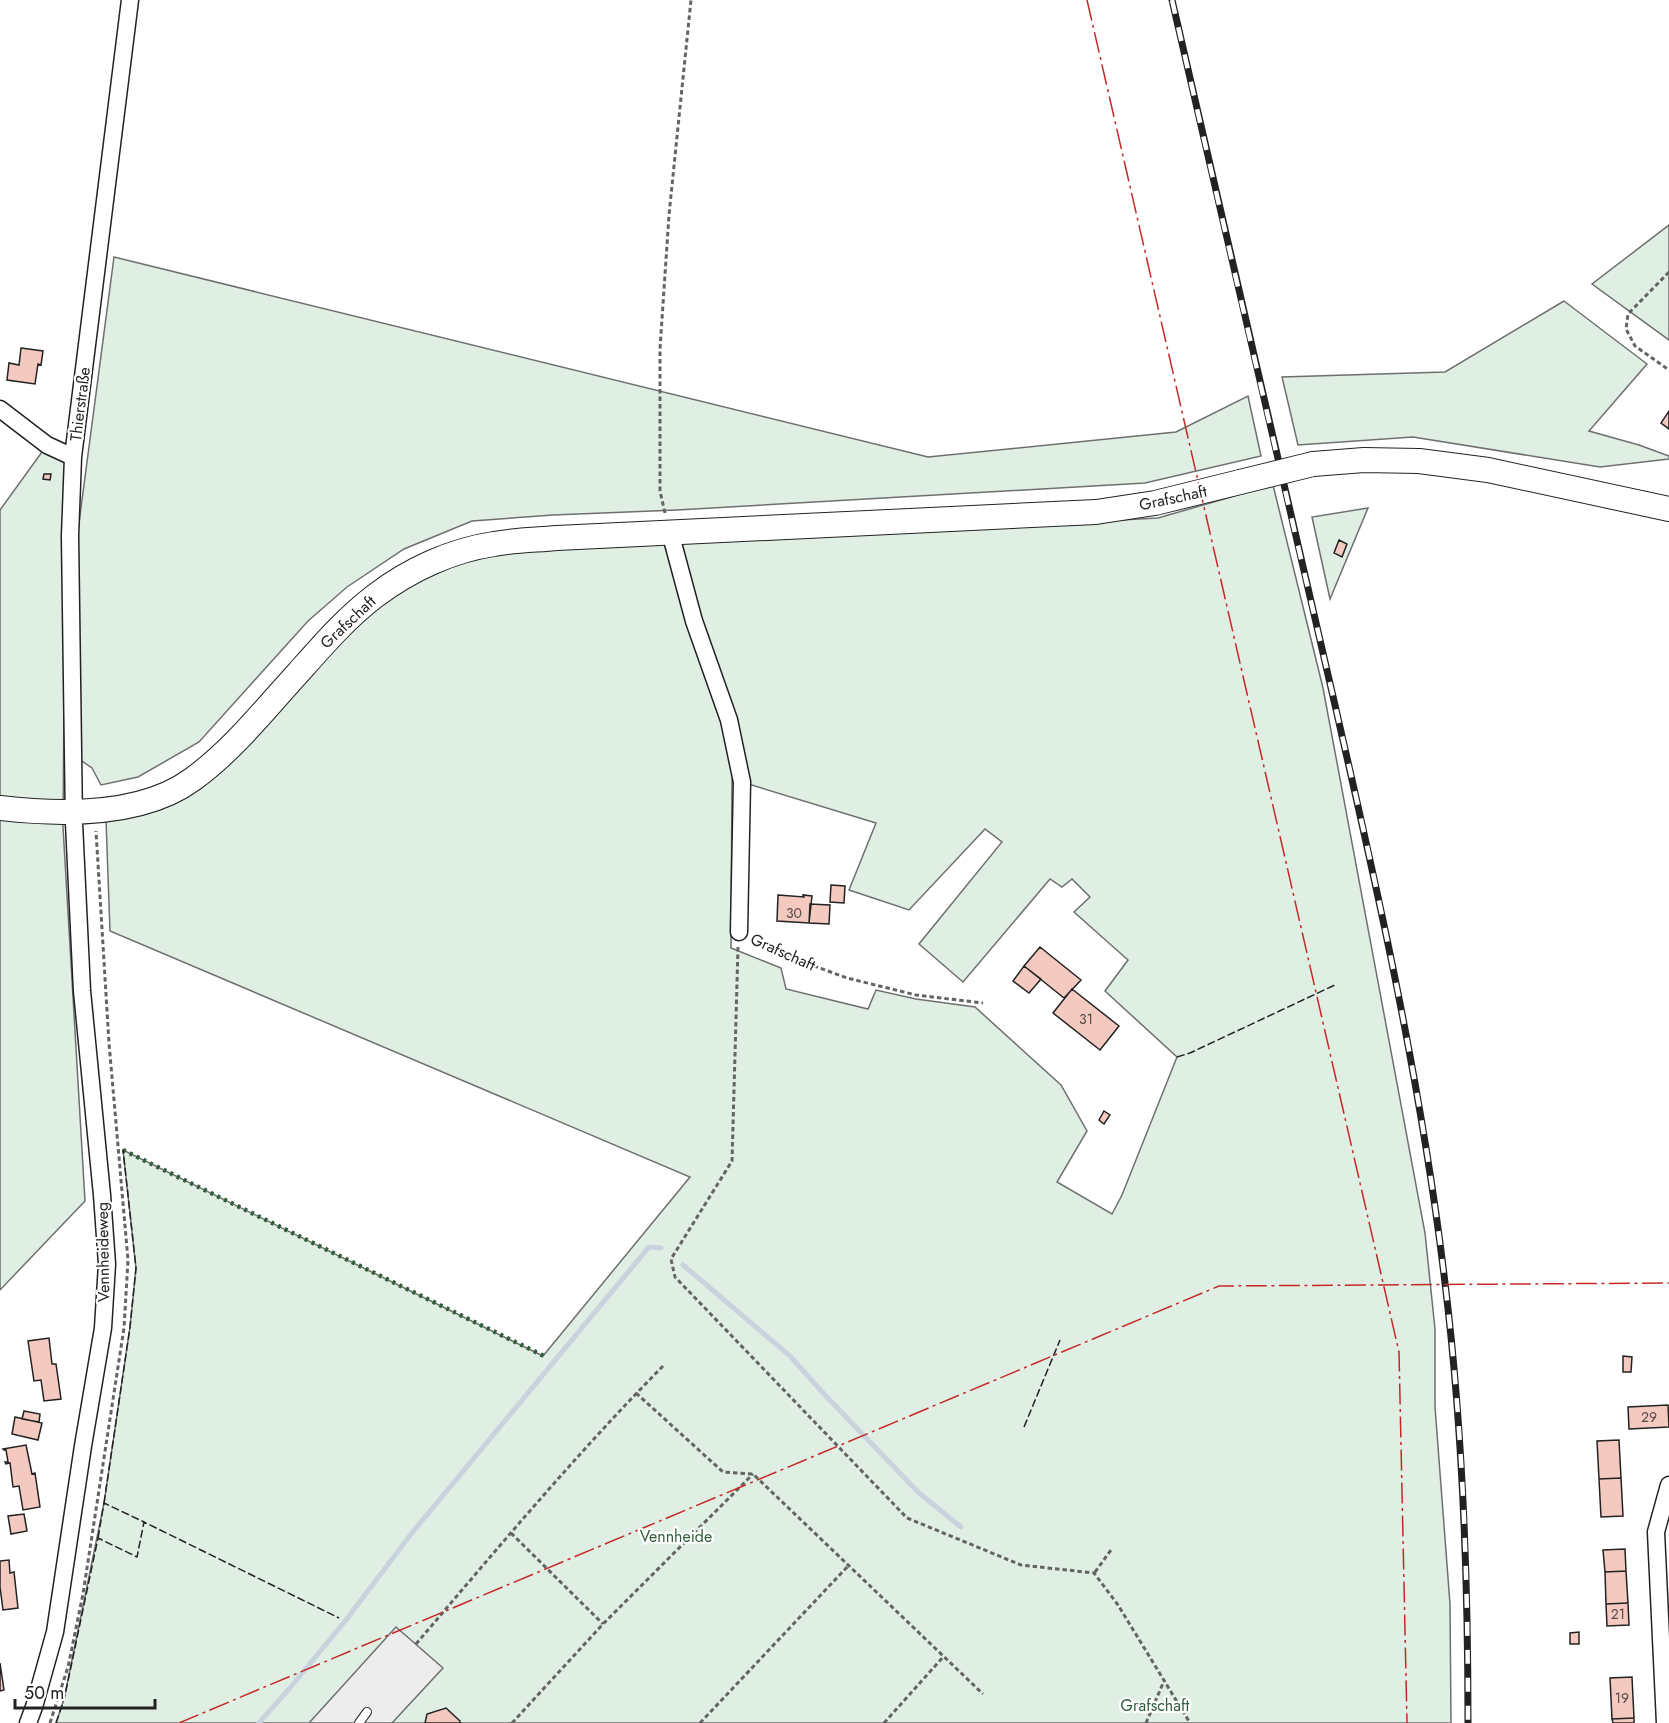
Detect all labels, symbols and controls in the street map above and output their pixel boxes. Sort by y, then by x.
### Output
street label: Thierstraße [64,366,96,442]
street label: Grafschaft [1137,480,1209,516]
street label: Grafschaft [315,590,381,654]
house number: 30 [786,903,802,923]
street label: Grafschaft [747,928,819,977]
house number: 31 [1079,1009,1093,1029]
street label: Vennheideweg [91,1202,115,1302]
house number: 29 [1641,1407,1657,1427]
park label: Vennheide [640,1525,712,1548]
house number: 21 [1611,1604,1625,1624]
scale bar [15,1672,154,1710]
text: 50 m [24,1680,64,1706]
house number: 19 [1615,1688,1629,1708]
park label: Grafschaft [1121,1694,1190,1717]

